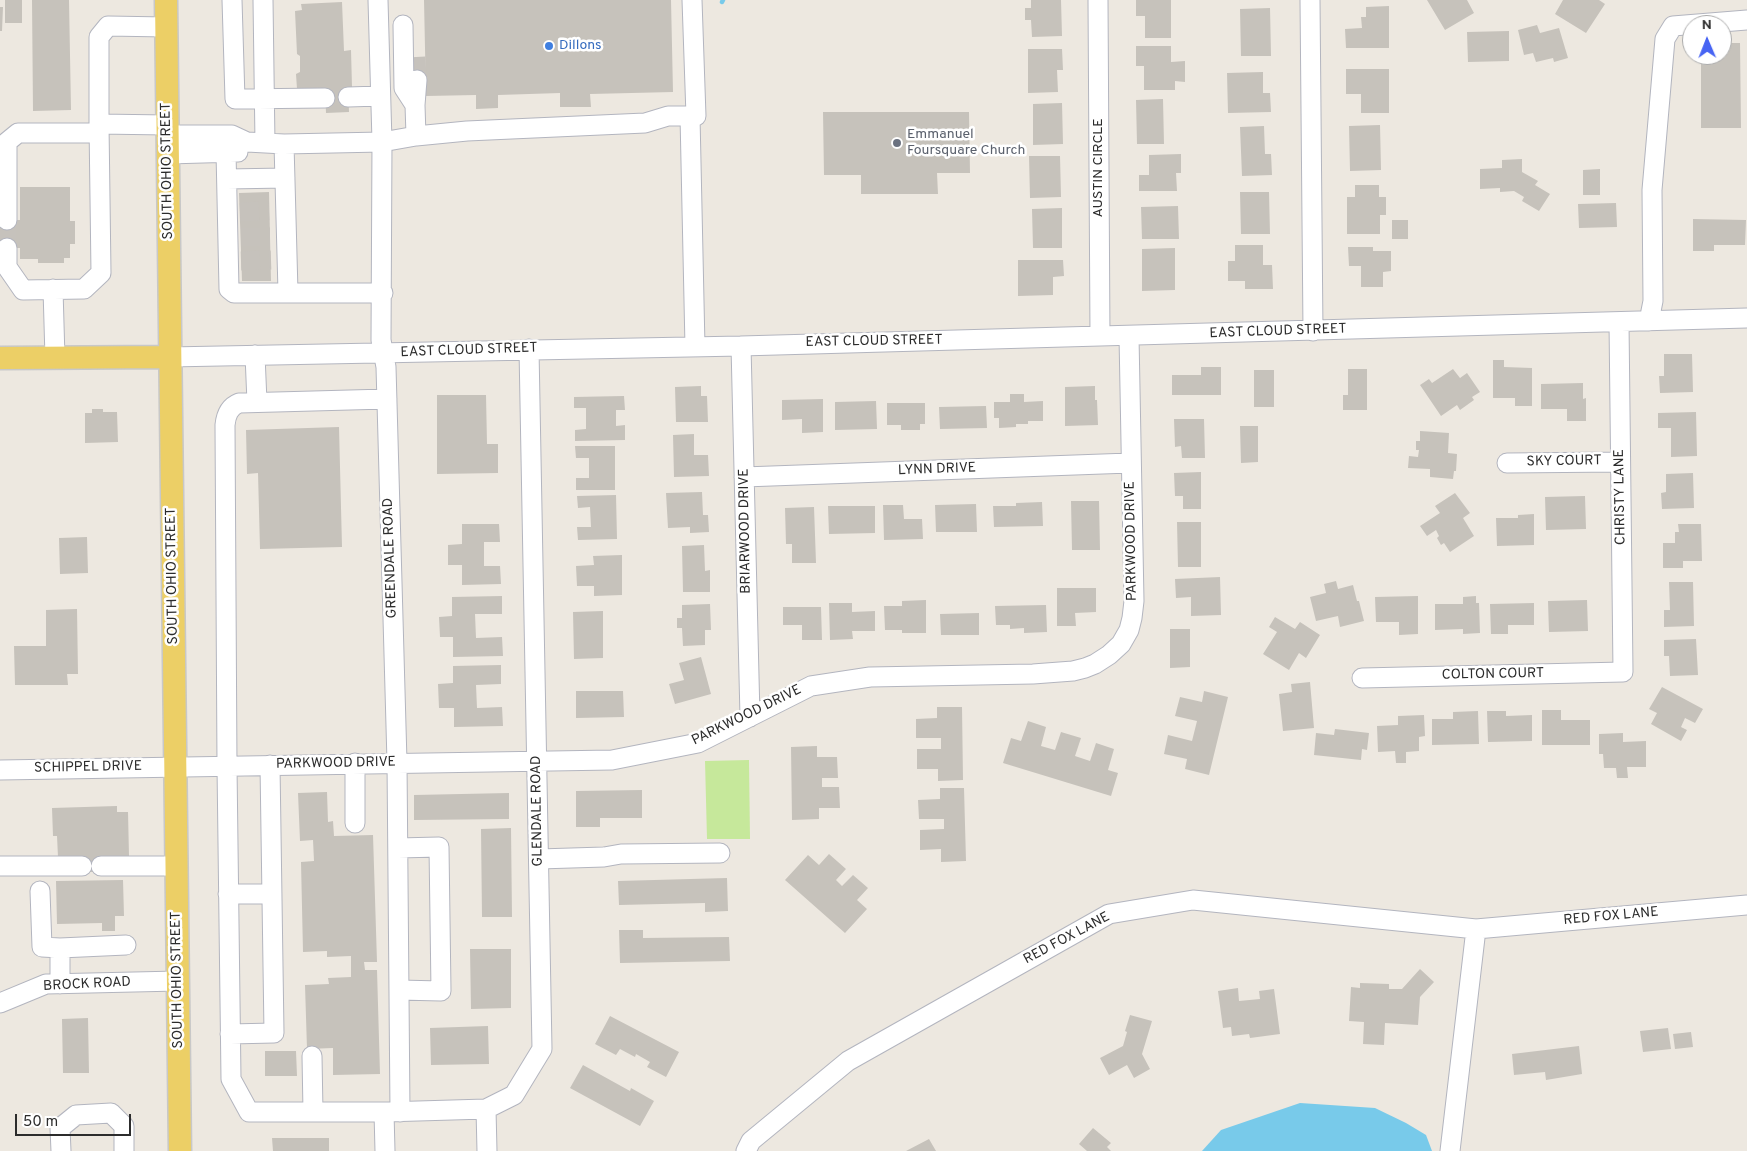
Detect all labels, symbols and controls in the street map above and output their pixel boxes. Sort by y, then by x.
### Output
north arrow [1682,15,1732,65]
text: N [1702,17,1712,34]
place label: Dillons [559,38,602,54]
marker: Dillons [543,40,555,52]
street label: SOUTH OHIO STREET [158,102,178,240]
street label: AUSTIN CIRCLE [1091,118,1107,218]
place label: Emmanuel Foursquare Church [907,127,1025,160]
marker: Emmanuel Foursquare Church [891,137,903,149]
street label: EAST CLOUD STREET [1209,321,1347,343]
street label: EAST CLOUD STREET [805,332,943,352]
street label: EAST CLOUD STREET [400,340,538,362]
street label: CHRISTY LANE [1612,449,1630,545]
street label: SKY COURT [1526,453,1602,471]
street label: LYNN DRIVE [898,460,976,480]
street label: BRIARWOOD DRIVE [737,468,755,594]
street label: PARKWOOD DRIVE [1123,481,1141,601]
street label: GREENDALE ROAD [380,497,402,619]
street label: SOUTH OHIO STREET [163,507,183,645]
street label: COLTON COURT [1442,666,1544,684]
street label: PARKWOOD DRIVE [689,682,805,750]
street label: PARKWOOD DRIVE [276,755,396,773]
street label: GLENDALE ROAD [529,755,547,867]
street label: SCHIPPEL DRIVE [34,759,142,777]
street label: RED FOX LANE [1563,904,1659,930]
street label: RED FOX LANE [1021,909,1113,969]
street label: SOUTH OHIO STREET [168,911,188,1049]
street label: BROCK ROAD [43,974,131,996]
scale bar [18,1104,134,1136]
text: 50 m [23,1113,58,1132]

